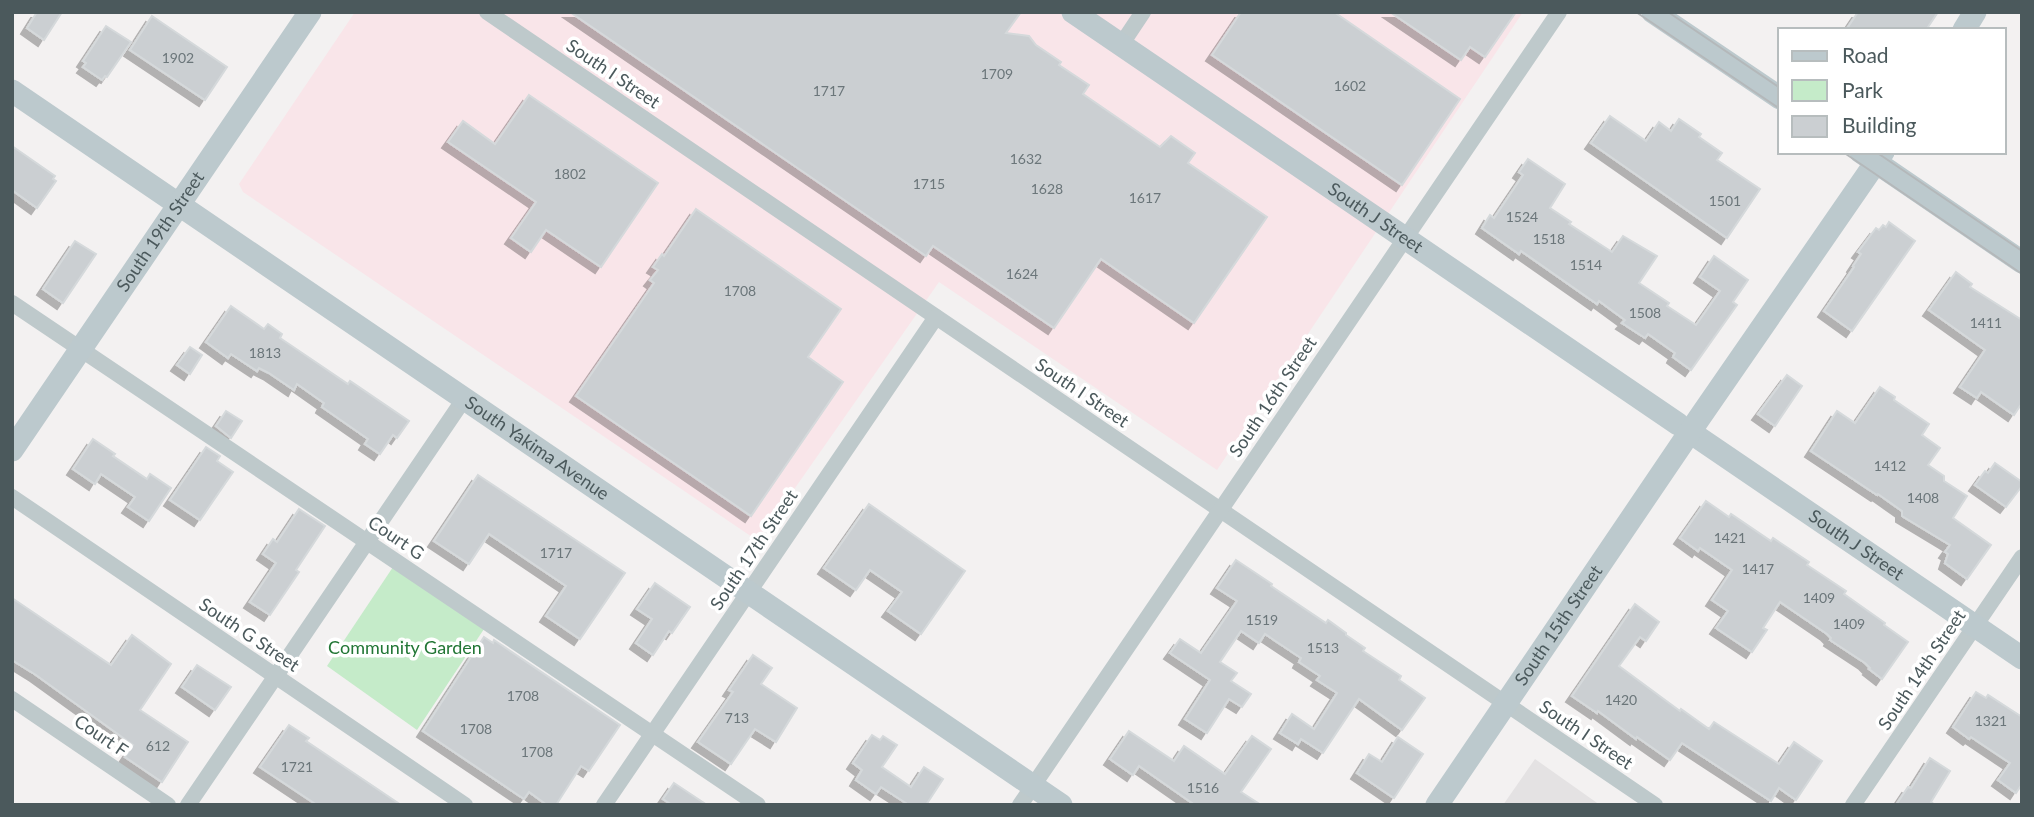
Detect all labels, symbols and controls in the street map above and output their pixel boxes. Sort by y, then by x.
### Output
legend [1778,28,2006,154]
street label: South I Street [563,34,665,113]
text: Road [1842,42,1889,67]
house number: 1902 [162,49,194,66]
house number: 1709 [981,65,1013,82]
house number: 1602 [1334,77,1366,94]
text: Park [1842,77,1883,102]
house number: 1717 [813,82,845,99]
text: Building [1842,112,1917,137]
house number: 1632 [1010,150,1042,167]
house number: 1802 [554,165,586,182]
street label: South 19th Street [111,166,209,295]
house number: 1715 [913,175,945,192]
street label: South J Street [1324,177,1428,258]
house number: 1628 [1031,180,1063,197]
house number: 1617 [1129,189,1161,206]
house number: 1501 [1709,192,1741,209]
house number: 1524 [1506,208,1538,225]
house number: 1518 [1533,230,1565,247]
house number: 1514 [1570,256,1602,273]
house number: 1624 [1006,265,1038,282]
house number: 1708 [724,282,756,299]
house number: 1508 [1629,304,1661,321]
house number: 1411 [1970,314,2002,331]
street label: South 16th Street [1224,332,1321,461]
house number: 1813 [249,344,281,361]
street label: South I Street [1032,353,1134,432]
street label: South Yakima Avenue [461,391,614,504]
house number: 1412 [1874,457,1906,474]
street label: South 17th Street [705,485,802,614]
house number: 1408 [1907,489,1939,506]
street label: South J Street [1805,504,1909,585]
street label: Court G [364,510,429,564]
house number: 1421 [1714,529,1746,546]
house number: 1717 [540,544,572,561]
street label: South 15th Street [1509,560,1607,689]
house number: 1417 [1742,560,1774,577]
house number: 1409 [1803,589,1835,606]
street label: South G Street [195,593,304,676]
street label: South 14th Street [1873,605,1970,734]
house number: 1519 [1246,611,1278,628]
house number: 1409 [1833,615,1865,632]
park label: Community Garden [328,636,482,658]
house number: 1513 [1307,639,1339,656]
house number: 1708 [507,687,539,704]
house number: 1420 [1605,691,1637,708]
street label: South I Street [1536,695,1638,774]
street label: Court F [71,709,133,761]
house number: 713 [725,709,749,726]
house number: 1321 [1975,712,2007,729]
house number: 1708 [460,720,492,737]
house number: 612 [146,737,170,754]
house number: 1708 [521,743,553,760]
house number: 1721 [281,758,313,775]
house number: 1516 [1187,779,1219,796]

